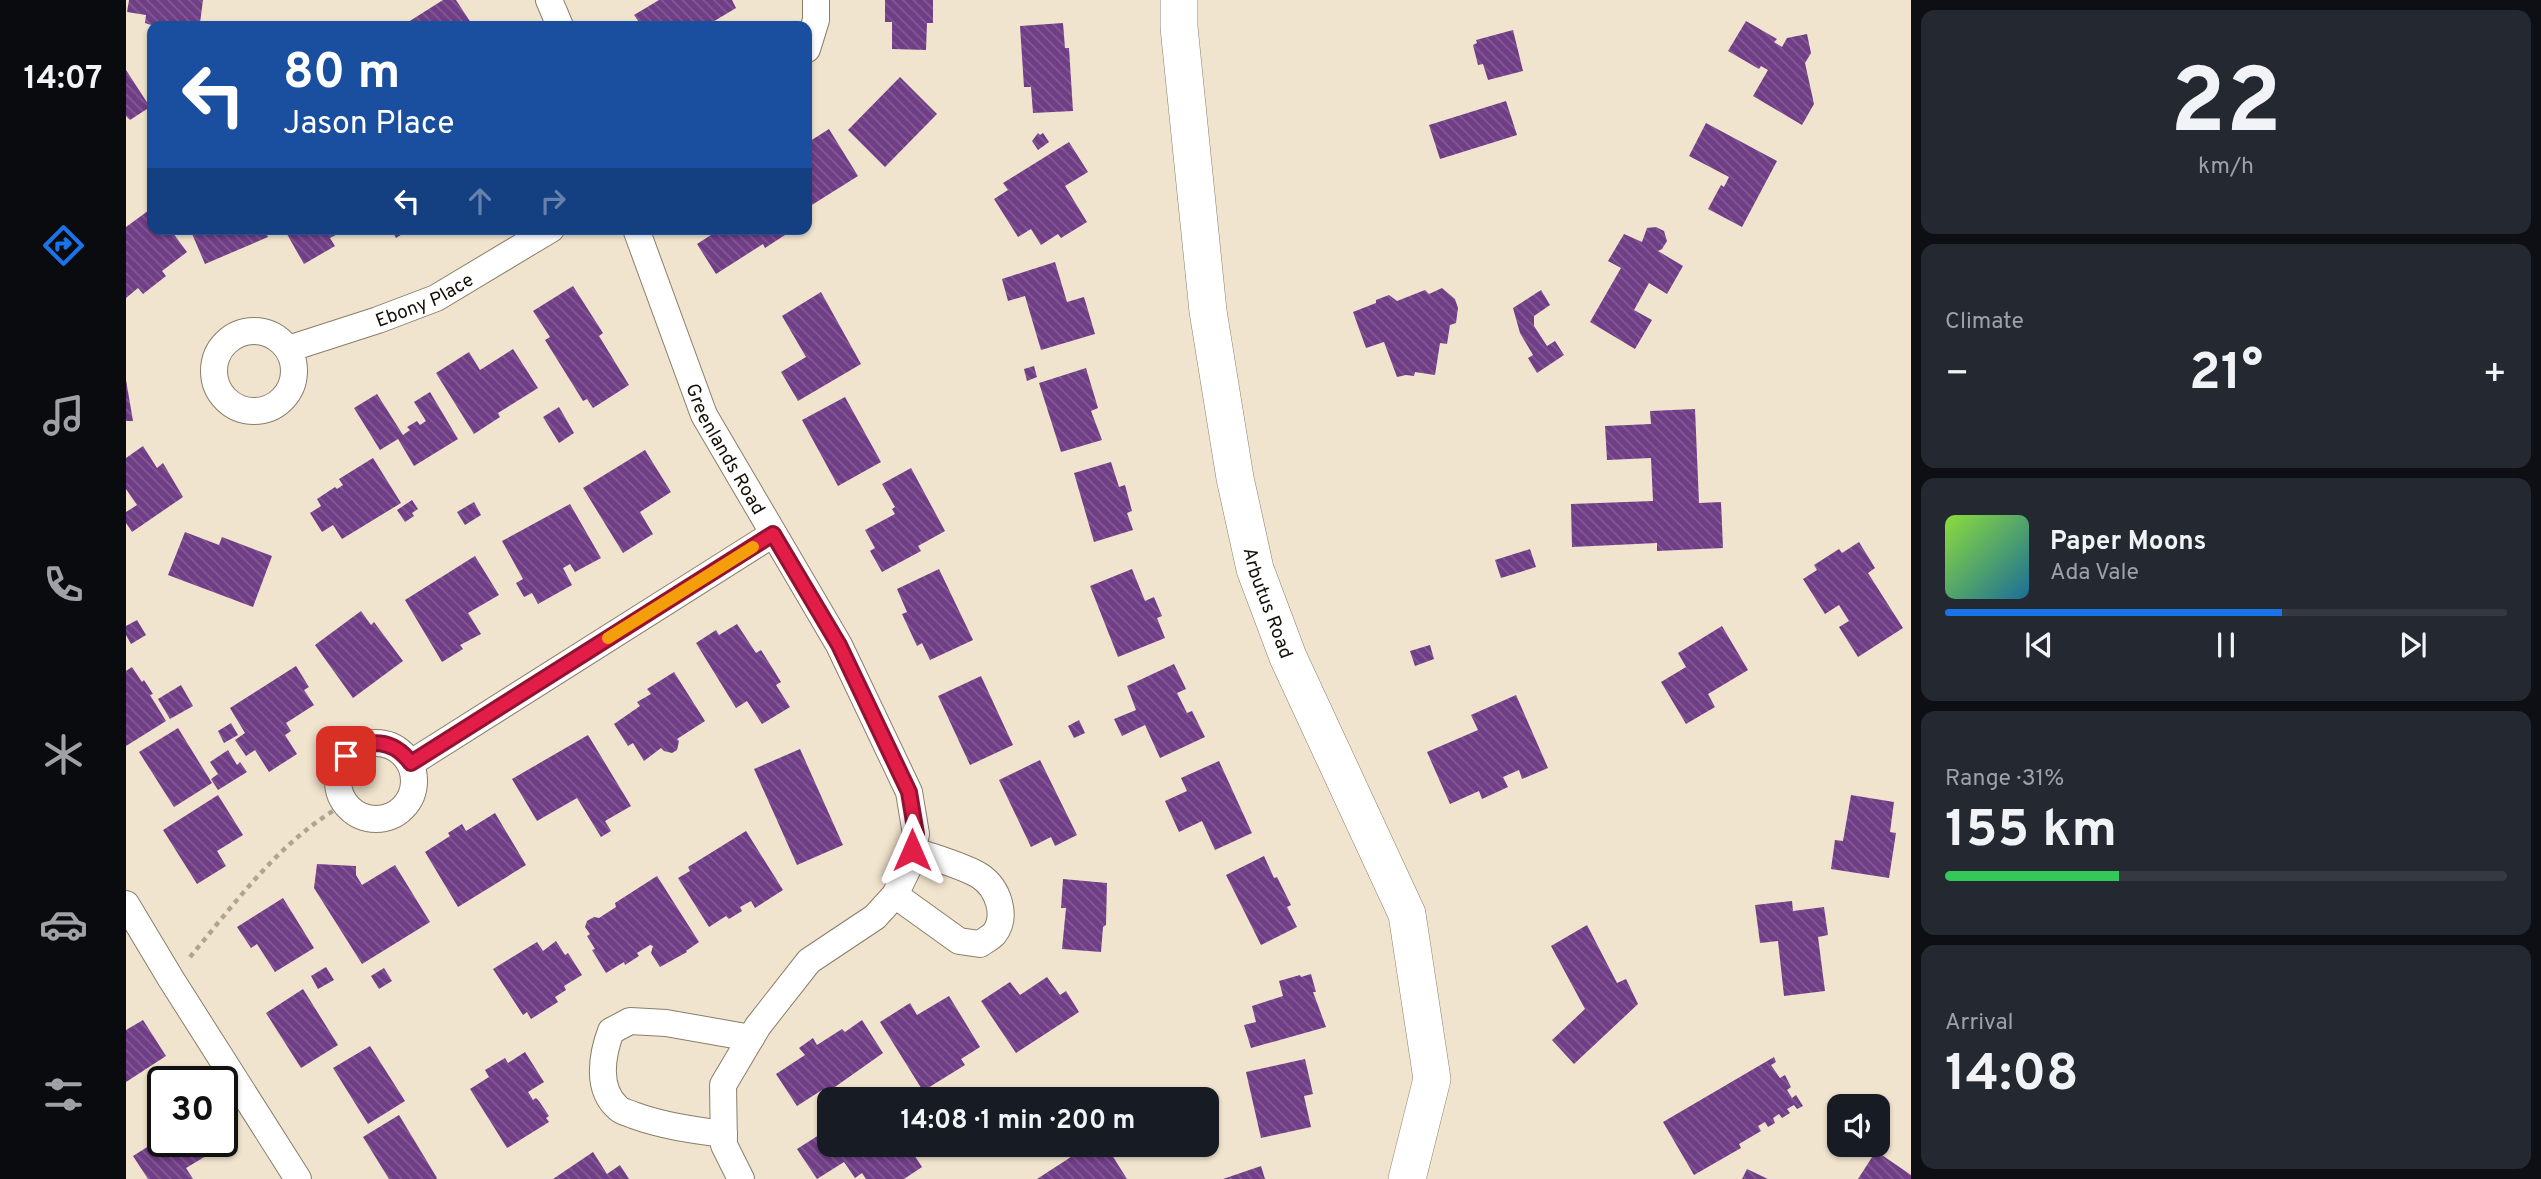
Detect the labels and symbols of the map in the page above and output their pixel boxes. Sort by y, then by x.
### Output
street label: Ebony Place [372,268,478,334]
street label: Greenlands Road [680,381,770,520]
street label: Arbutus Road [1237,545,1298,662]
pin [316,726,376,786]
position arrow [875,813,949,887]
speed limit sign: 30 [147,1066,238,1157]

